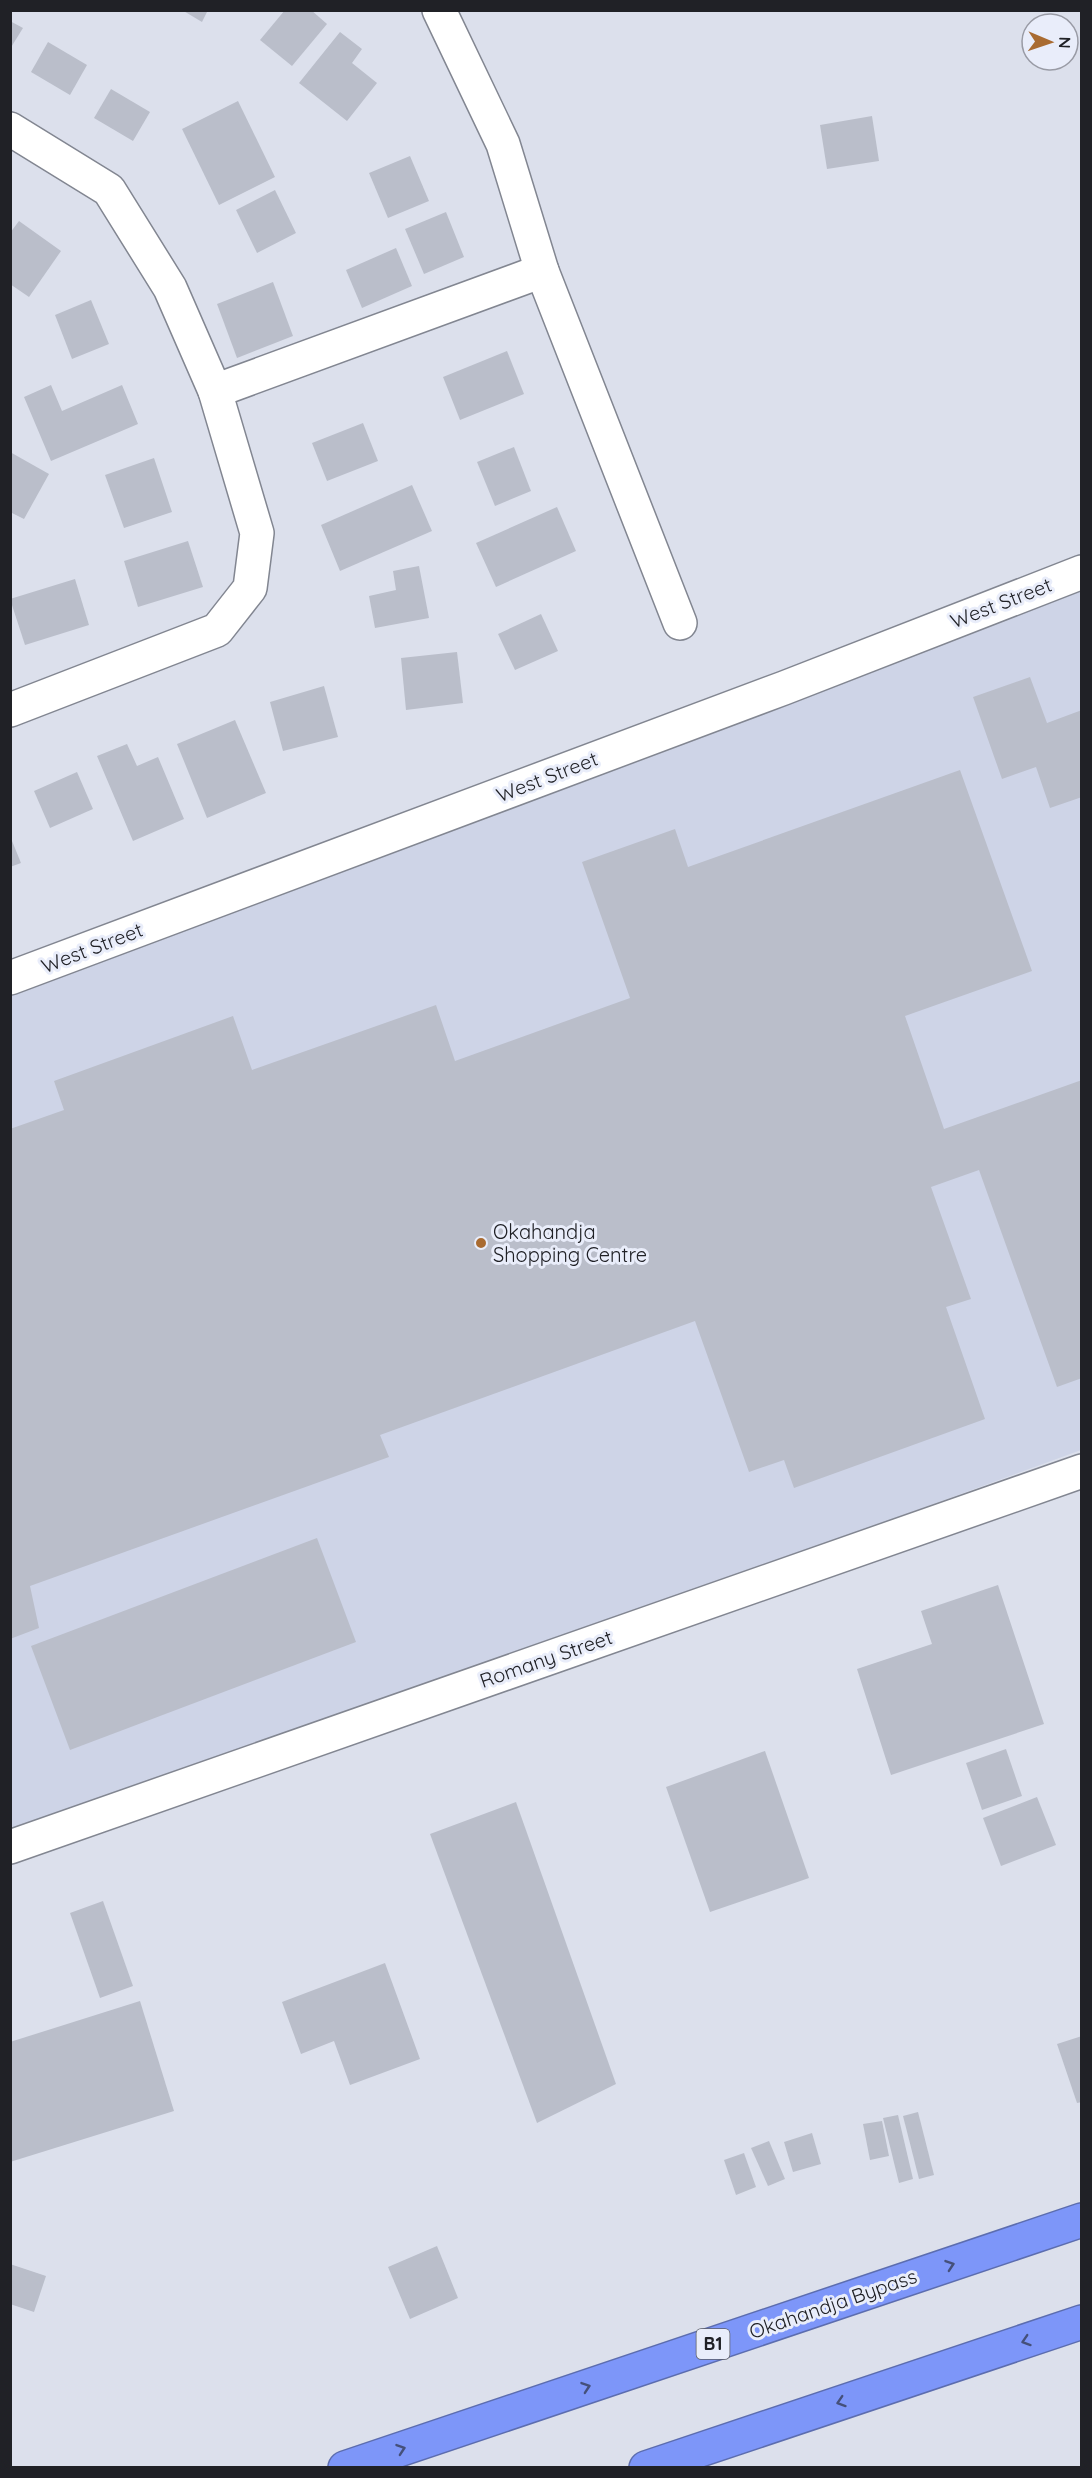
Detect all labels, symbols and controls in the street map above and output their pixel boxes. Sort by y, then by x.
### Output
north arrow [1020,12,1080,72]
text: N [1055,36,1075,49]
street label: West Street [947,572,1055,633]
street label: West Street [493,746,601,807]
street label: West Street [38,917,146,978]
place label: Okahandja Shopping Centre [493,1219,647,1267]
marker: Okahandja Shopping Centre [474,1236,488,1250]
street label: Romany Street [476,1624,616,1693]
one-way arrow [944,2259,955,2272]
street label: Okahandja Bypass [746,2263,920,2344]
road number: B1 [696,2329,730,2359]
one-way arrow [1021,2333,1032,2346]
one-way arrow [580,2381,591,2394]
one-way arrow [836,2395,847,2408]
one-way arrow [395,2444,406,2456]

